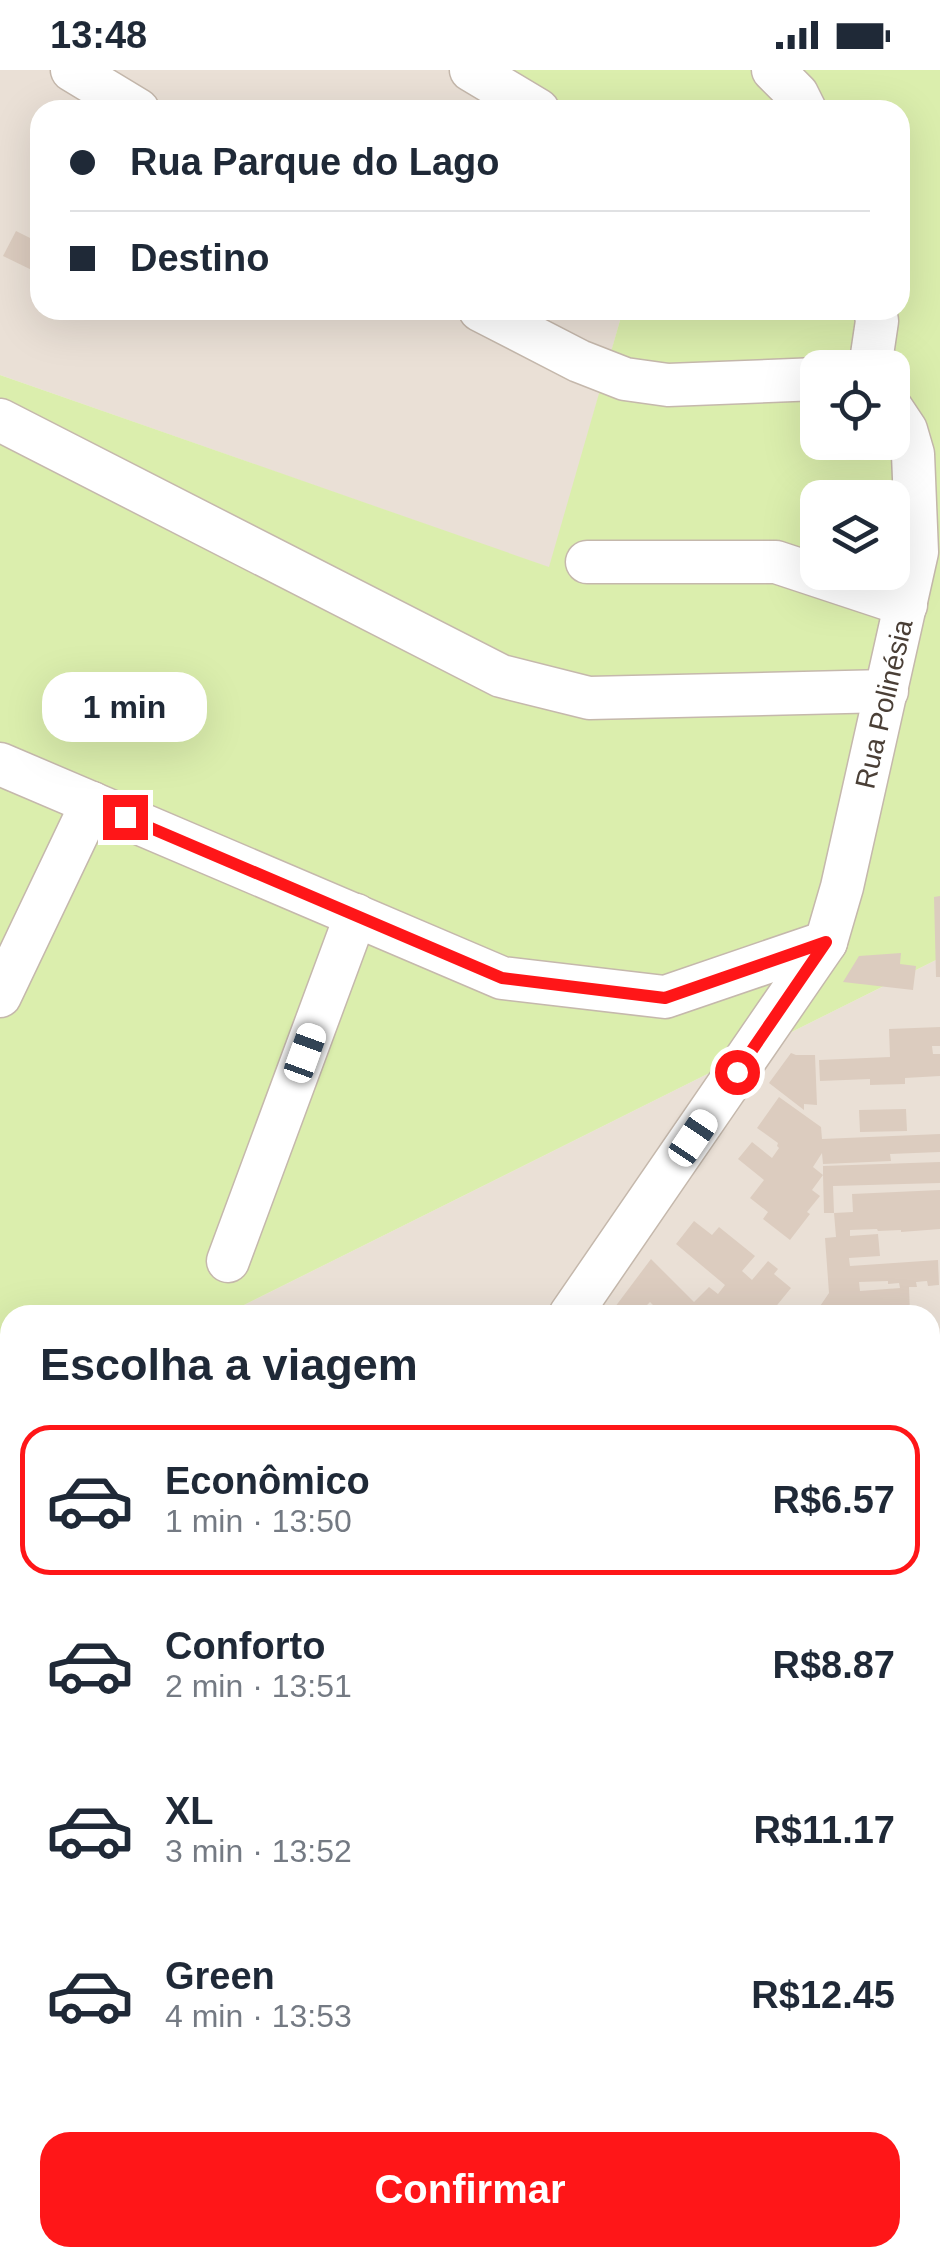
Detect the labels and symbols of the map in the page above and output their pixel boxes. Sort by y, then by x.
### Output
street label: Rua Polinésia [849,616,919,792]
callout: 1 min [42,672,208,742]
route end [103,795,148,840]
car [281,1020,329,1086]
route start [715,1050,760,1095]
car [664,1105,722,1171]

